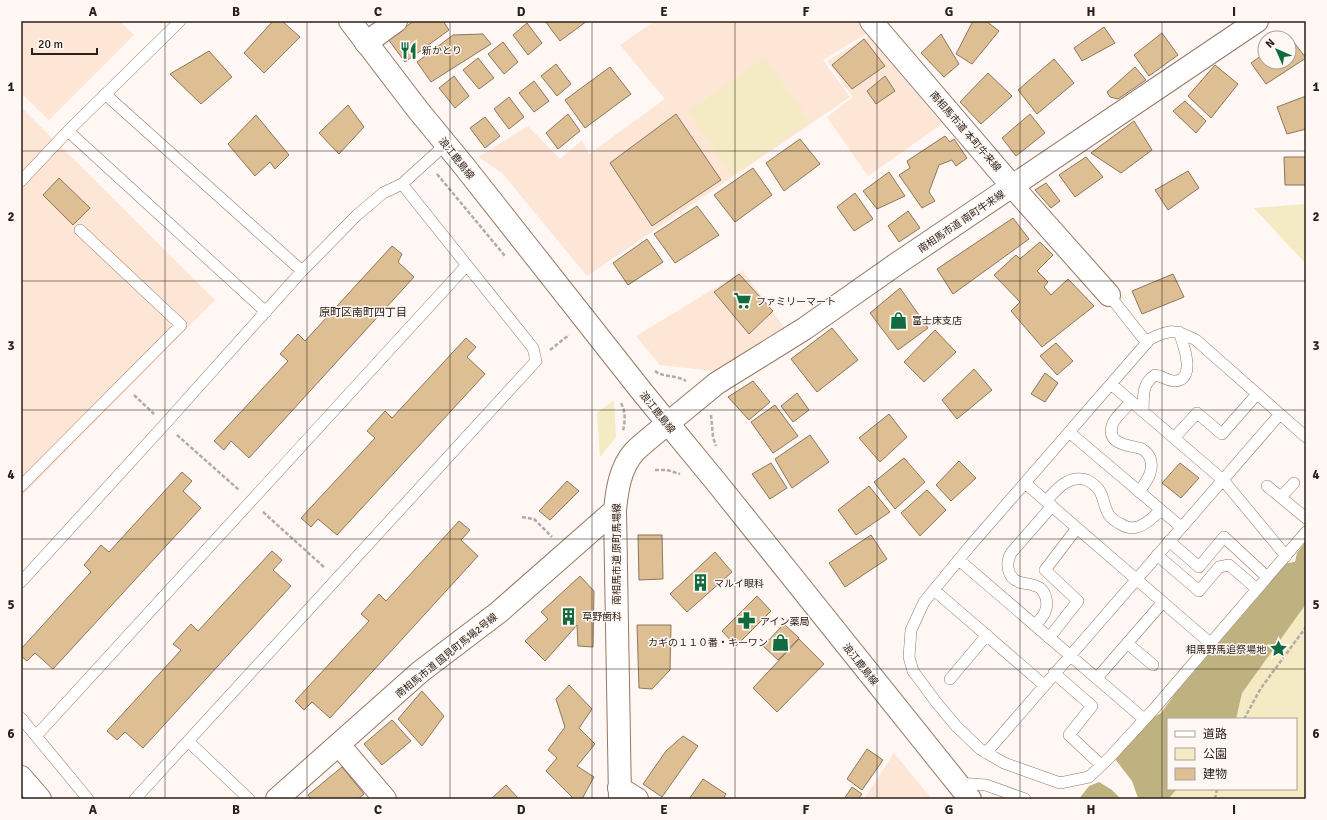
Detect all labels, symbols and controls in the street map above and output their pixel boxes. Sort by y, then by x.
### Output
text: A [89,4,98,20]
text: B [232,4,240,20]
text: C [374,4,382,20]
text: D [517,4,526,20]
text: E [660,4,668,20]
text: F [803,4,810,20]
text: G [945,4,953,20]
text: H [1087,4,1095,20]
text: I [1232,4,1236,20]
scale bar [32,30,97,56]
north arrow [1257,30,1297,70]
text: N [1263,36,1278,51]
text: 20 m [38,37,63,52]
restaurant icon: 新かとり [399,40,419,60]
place label: 新かとり [422,45,462,57]
text: 1 [7,79,15,95]
text: 1 [1312,79,1320,95]
street label: 南相馬市道 本町牛来線 [927,89,1003,174]
street label: 浪江鹿島線 [436,135,477,182]
street label: 南相馬市道 南町牛来線 [916,188,1007,255]
text: 2 [7,209,15,225]
text: 2 [1312,209,1320,225]
supermarket icon: ファミリーマート [733,291,753,311]
place label: ファミリーマート [756,296,836,308]
district label: 原町区南町四丁目 [319,306,407,319]
shop icon: 富士床支店 [889,310,909,330]
place label: 富士床支店 [912,315,962,327]
text: 3 [7,338,15,354]
text: 3 [1312,338,1320,354]
street label: 浪江鹿島線 [637,389,678,436]
text: 4 [7,467,15,483]
text: 4 [1312,467,1320,483]
street label: 南相馬市道 原町馬場線 [611,503,623,605]
building icon: マルイ眼科 [691,573,711,593]
place label: マルイ眼科 [714,578,764,590]
text: 5 [7,597,15,613]
text: 5 [1312,597,1320,613]
building icon: 草野歯科 [559,606,579,626]
street label: 南相馬市道 国見町馬場2号線 [393,611,500,701]
place label: 草野歯科 [582,611,622,623]
pharmacy icon: アイン薬局 [737,611,757,631]
place label: アイン薬局 [760,616,810,628]
shop icon: カギの１１０番・キーワン [771,632,791,652]
place label: カギの１１０番・キーワン [648,637,768,649]
place icon: 相馬野馬追祭場地 [1269,639,1289,659]
street label: 浪江鹿島線 [840,641,881,688]
place label: 相馬野馬追祭場地 [1186,644,1267,656]
legend [1167,718,1297,790]
text: 6 [7,726,15,742]
text: 6 [1312,726,1320,742]
text: 道路 [1203,727,1227,742]
text: 公園 [1203,747,1227,762]
text: 建物 [1203,767,1227,782]
text: A [89,802,98,818]
text: B [232,802,240,818]
text: C [374,802,382,818]
text: D [517,802,526,818]
text: E [660,802,668,818]
text: F [803,802,810,818]
text: G [945,802,953,818]
text: H [1087,802,1095,818]
text: I [1232,802,1236,818]

